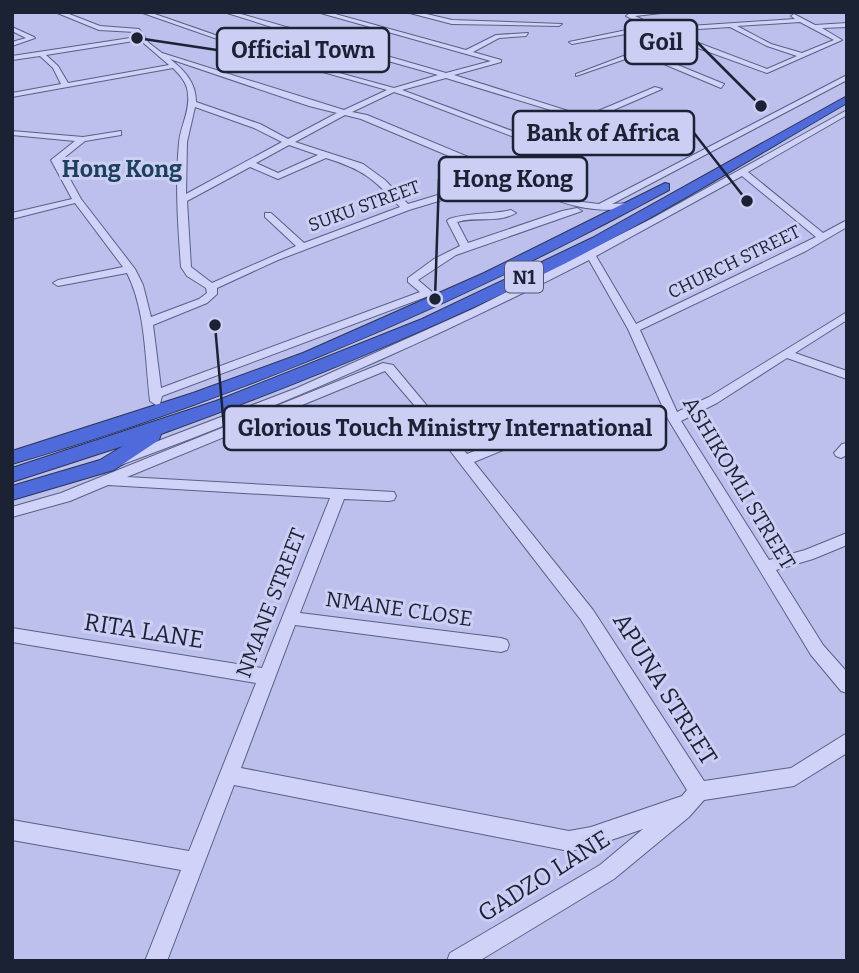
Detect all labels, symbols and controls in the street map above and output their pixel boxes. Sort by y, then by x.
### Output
callout: Goil [625,20,697,64]
callout: Official Town [217,28,389,72]
text: Goil [639,28,683,56]
text: Official Town [231,36,375,64]
callout: Bank of Africa [513,111,694,155]
text: Bank of Africa [526,119,680,147]
district label: Hong Kong [62,155,182,183]
callout: Hong Kong [439,157,587,201]
text: Hong Kong [453,165,573,193]
street label: SUKU STREET [305,175,423,236]
street label: CHURCH STREET [664,220,804,304]
road number: N1 [505,262,543,292]
street label: ASHIKOMLI STREET [677,392,801,574]
callout: Glorious Touch Ministry International [224,406,666,450]
text: Glorious Touch Ministry International [238,414,652,442]
street label: NMANE STREET [231,525,311,681]
street label: NMANE CLOSE [324,586,474,632]
street label: RITA LANE [82,608,206,654]
street label: APUNA STREET [607,608,723,770]
street label: GADZO LANE [473,824,615,928]

